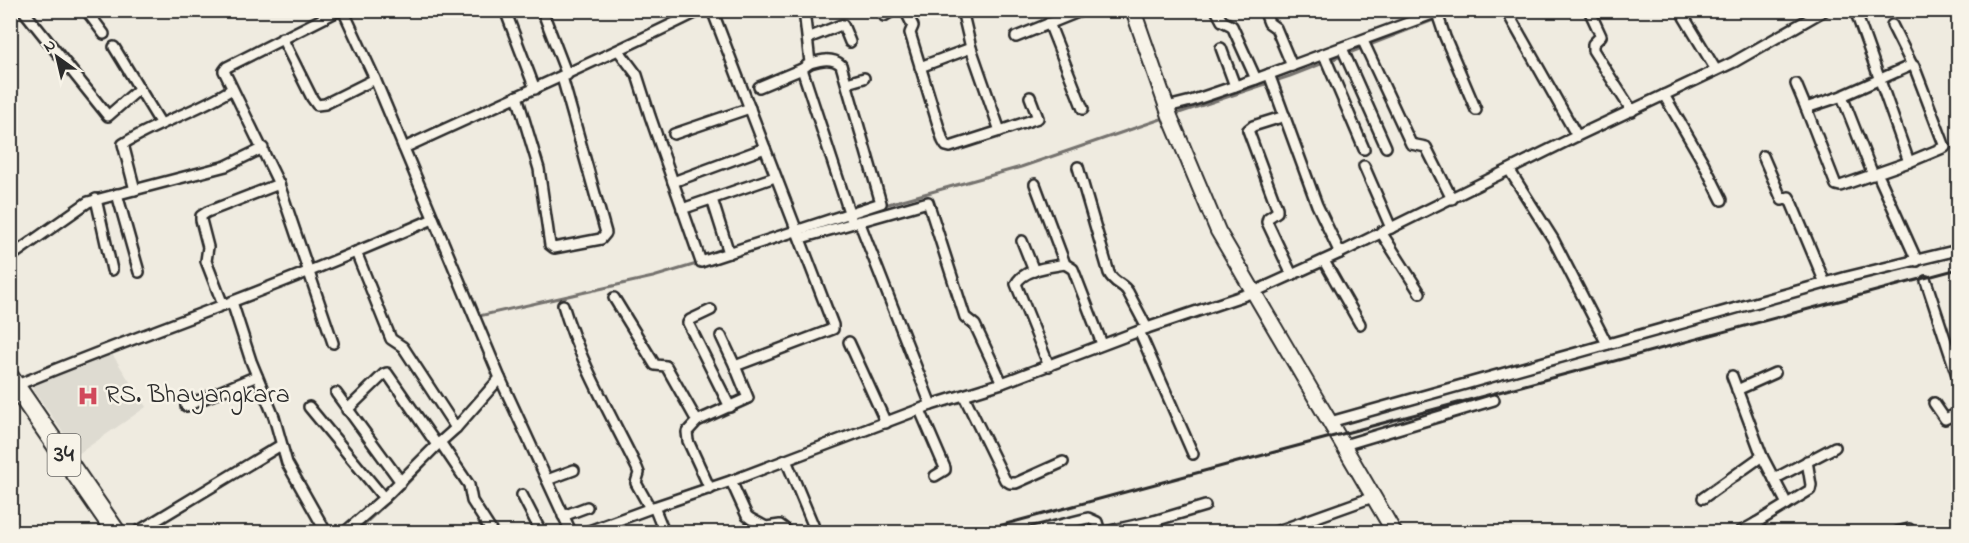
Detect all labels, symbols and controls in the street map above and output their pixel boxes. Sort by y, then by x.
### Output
north arrow [27,27,87,87]
text: N [39,33,61,59]
place label: RS. Bhayangkara [105,377,290,415]
hospital icon: RS. Bhayangkara [76,384,100,408]
road number: 34 [48,434,80,476]

